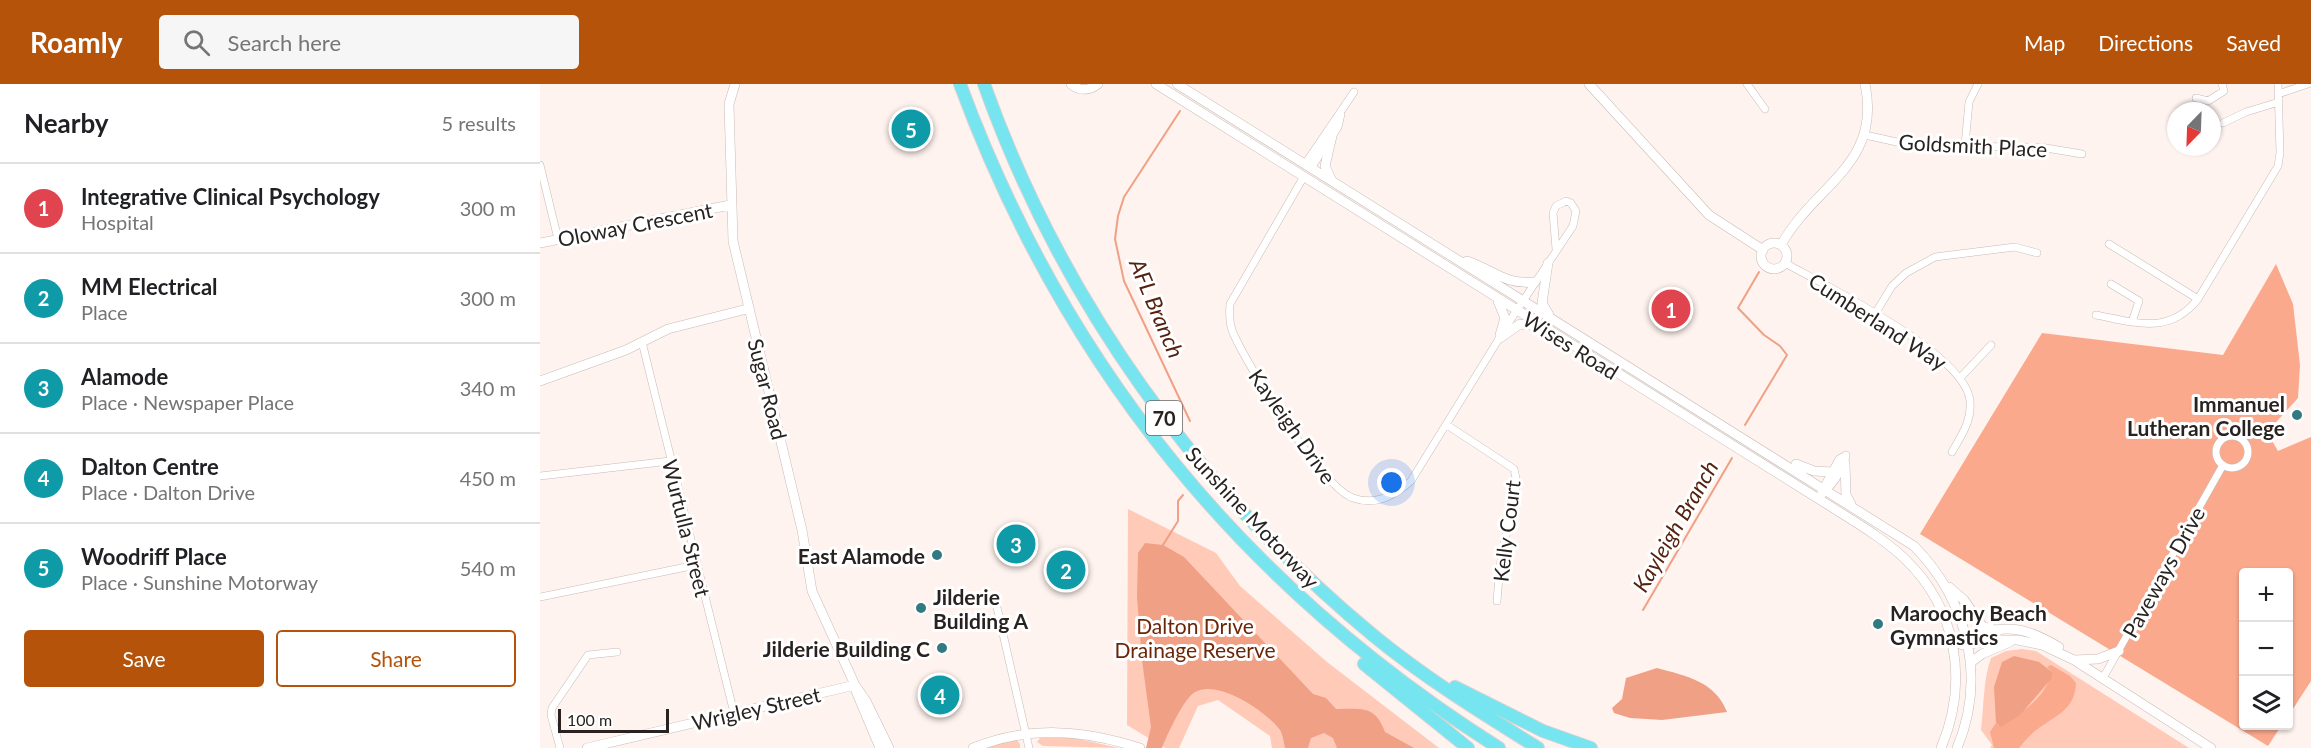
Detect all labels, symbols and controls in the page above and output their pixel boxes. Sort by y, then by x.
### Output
search box [159,15,579,69]
text: Roamly [30,25,123,59]
icon: search [180,26,213,59]
text: Search here [228,29,341,56]
text: Map [2024,30,2065,55]
text: Directions [2098,30,2193,55]
text: Saved [2226,30,2281,55]
north arrow [2167,102,2221,156]
pin: 5 [892,106,931,152]
text: Nearby [24,107,109,139]
text: 5 results [441,111,516,135]
street label: Goldsmith Place [1898,129,2048,161]
text: Integrative Clinical Psychology [81,183,380,210]
text: 1 [38,196,49,220]
text: 300 m [460,196,516,220]
street label: Oloway Crescent [556,197,715,251]
text: Hospital [81,210,154,234]
water label: AFL Branch [1124,253,1190,362]
street label: Cumberland Way [1805,267,1952,375]
text: MM Electrical [81,273,218,300]
text: 2 [38,286,49,310]
text: 300 m [460,286,516,310]
pin: 1 [1652,286,1690,332]
text: Place [81,300,128,324]
street label: Wises Road [1519,306,1623,384]
street label: Sugar Road [743,336,793,442]
text: Alamode [81,363,168,390]
street label: Kayleigh Drive [1244,364,1342,488]
text: 3 [38,376,49,400]
text: 340 m [460,376,516,400]
text: Place · Newspaper Place [81,390,294,414]
place label: Immanuel Lutheran College [2127,391,2285,440]
road number: 70 [1146,401,1182,435]
marker: Immanuel Lutheran College [2290,408,2304,422]
street label: Sunshine Motorway [1181,441,1325,593]
text: Dalton Centre [81,453,219,480]
water label: Kayleigh Branch [1626,455,1724,597]
street label: Wurtulla Street [658,457,716,600]
text: 4 [38,466,49,490]
text: 450 m [460,466,516,490]
your location [1377,468,1406,497]
street label: Kelly Court [1487,478,1525,583]
text: Place · Dalton Drive [81,480,255,504]
street label: Paveways Drive [2117,502,2209,642]
pin: 3 [996,522,1036,566]
text: Woodriff Place [81,543,227,570]
place label: East Alamode [798,543,925,568]
marker: East Alamode [930,548,944,562]
pin: 2 [1046,548,1086,592]
text: 5 [38,556,49,580]
text: 540 m [460,556,516,580]
map controls [2239,568,2293,730]
button: + [2239,568,2293,622]
text: Place · Sunshine Motorway [81,570,318,594]
place label: Jilderie Building A [933,584,1029,633]
place label: Maroochy Beach Gymnastics [1890,600,2047,649]
marker: Jilderie Building A [914,601,928,615]
park label: Dalton Drive Drainage Reserve [1114,613,1276,662]
marker: Maroochy Beach Gymnastics [1871,617,1885,631]
button: − [2239,622,2293,676]
button: Save [24,630,264,687]
button: Share [276,630,516,687]
place label: Jilderie Building C [763,636,930,661]
marker: Jilderie Building C [935,641,949,655]
pin: 4 [920,672,960,718]
button: layers [2239,676,2293,730]
street label: Wrigley Street [689,681,823,735]
scale bar [558,706,669,734]
text: 100 m [567,710,612,729]

